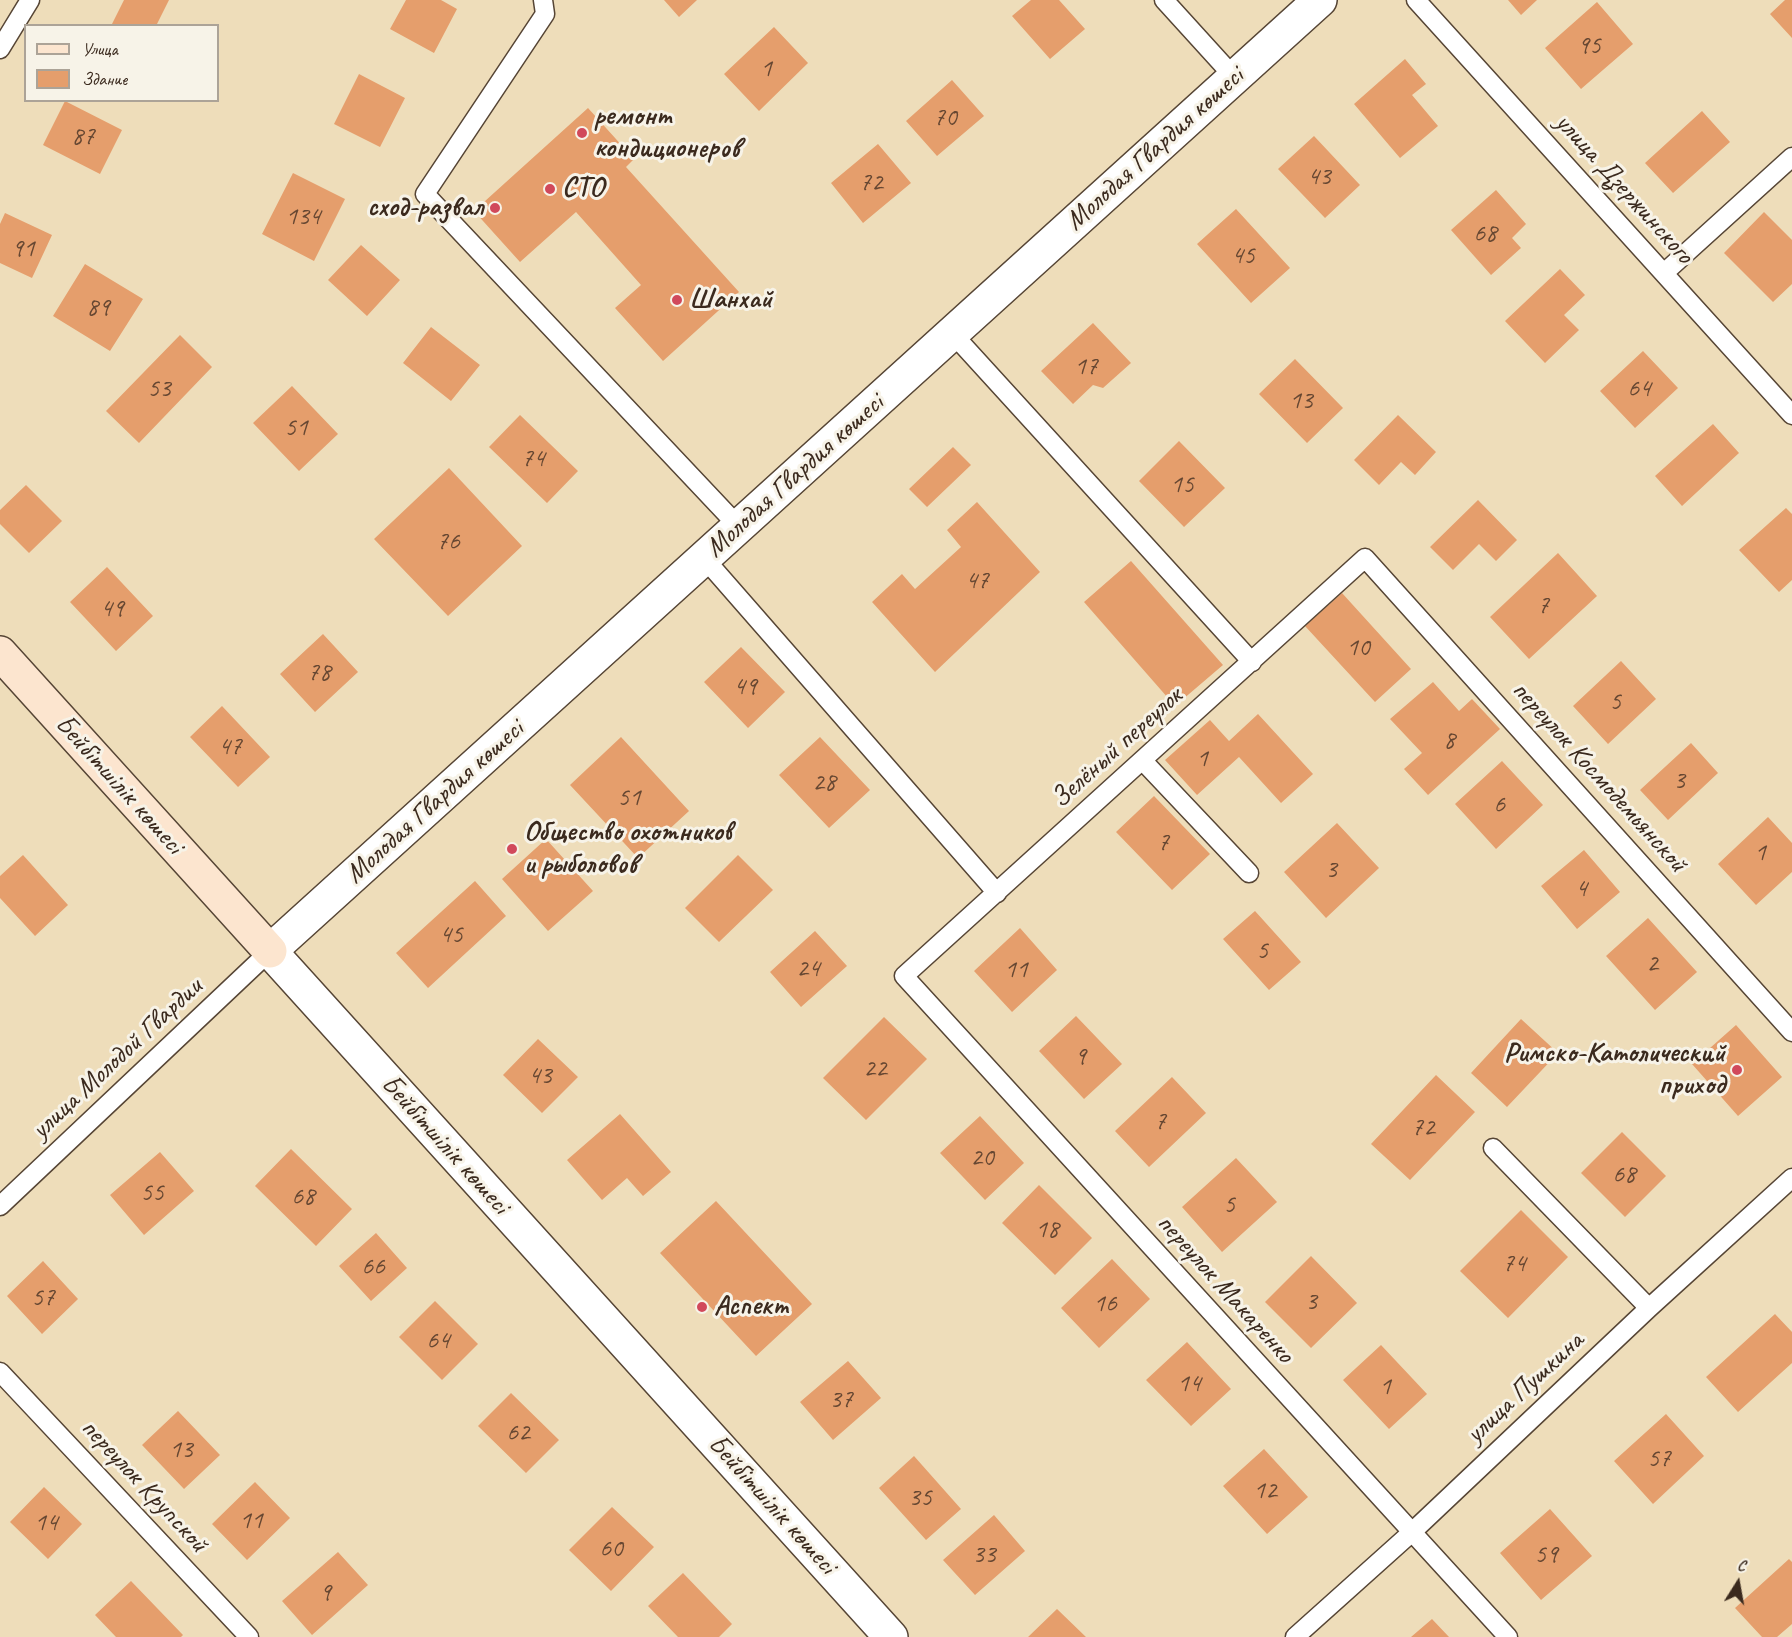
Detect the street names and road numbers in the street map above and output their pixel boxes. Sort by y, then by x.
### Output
street label: Молодая Гвардия көшесі [1059,60,1251,238]
street label: улица Дзержинского [1547,106,1701,272]
street label: Молодая Гвардия көшесі [699,387,891,565]
street label: переулок Космодемьянской [1504,674,1694,880]
street label: Зелёный переулок [1044,680,1190,816]
street label: Бейбітшілік көшесі [47,708,191,862]
street label: Молодая Гвардия көшесі [339,713,531,891]
street label: улица Молодой Гвардии [25,971,209,1147]
street label: Бейбітшілік көшесі [373,1068,517,1222]
street label: переулок Макаренко [1149,1207,1301,1371]
street label: улица Пушкина [1459,1325,1591,1451]
street label: переулок Крупской [73,1412,215,1560]
street label: Бейбітшілік көшесі [700,1428,844,1582]

